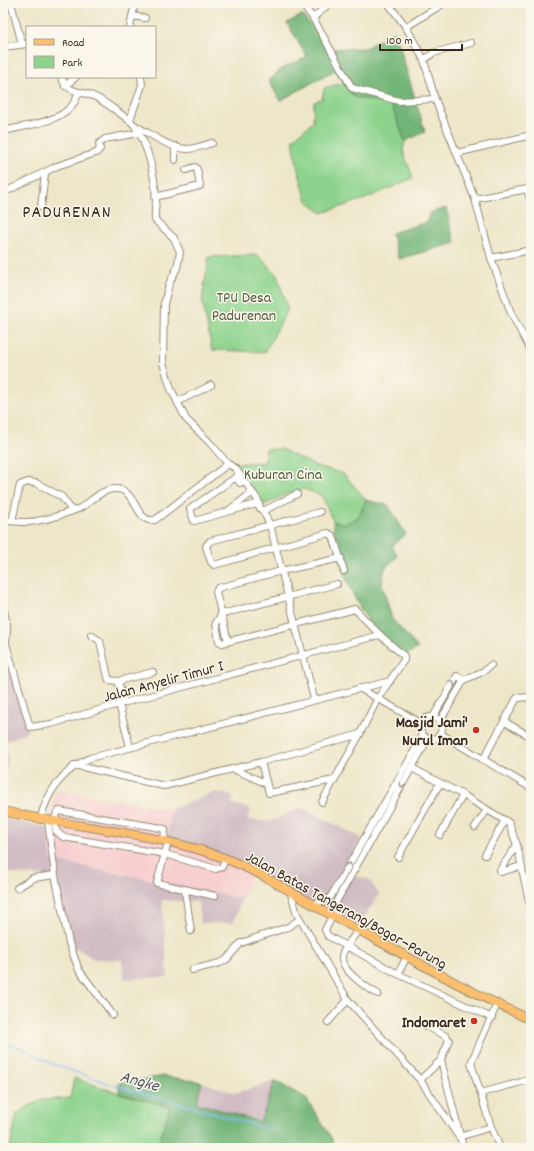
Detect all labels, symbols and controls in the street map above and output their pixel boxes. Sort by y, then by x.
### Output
legend [26,26,156,78]
scale bar [380,26,462,52]
text: 100 m [386,33,413,50]
text: Road [62,35,84,52]
text: Park [62,55,83,72]
district label: PADURENAN [22,201,112,226]
park label: TPU Desa Padurenan [212,287,276,328]
park label: Kuburan Cina [244,464,323,487]
street label: Jalan Anyelir Timur I [101,655,226,710]
one-way arrow [447,680,454,687]
place label: Masjid Jami' Nurul Iman [396,712,468,753]
marker: Masjid Jami' Nurul Iman [471,725,481,735]
one-way arrow [400,781,407,788]
street label: Jalan Batas Tangerang/Bogor–Parung [241,846,451,976]
one-way arrow [345,861,352,869]
place label: Indomaret [402,1012,466,1035]
marker: Indomaret [469,1016,479,1026]
water label: Angke [117,1066,163,1100]

